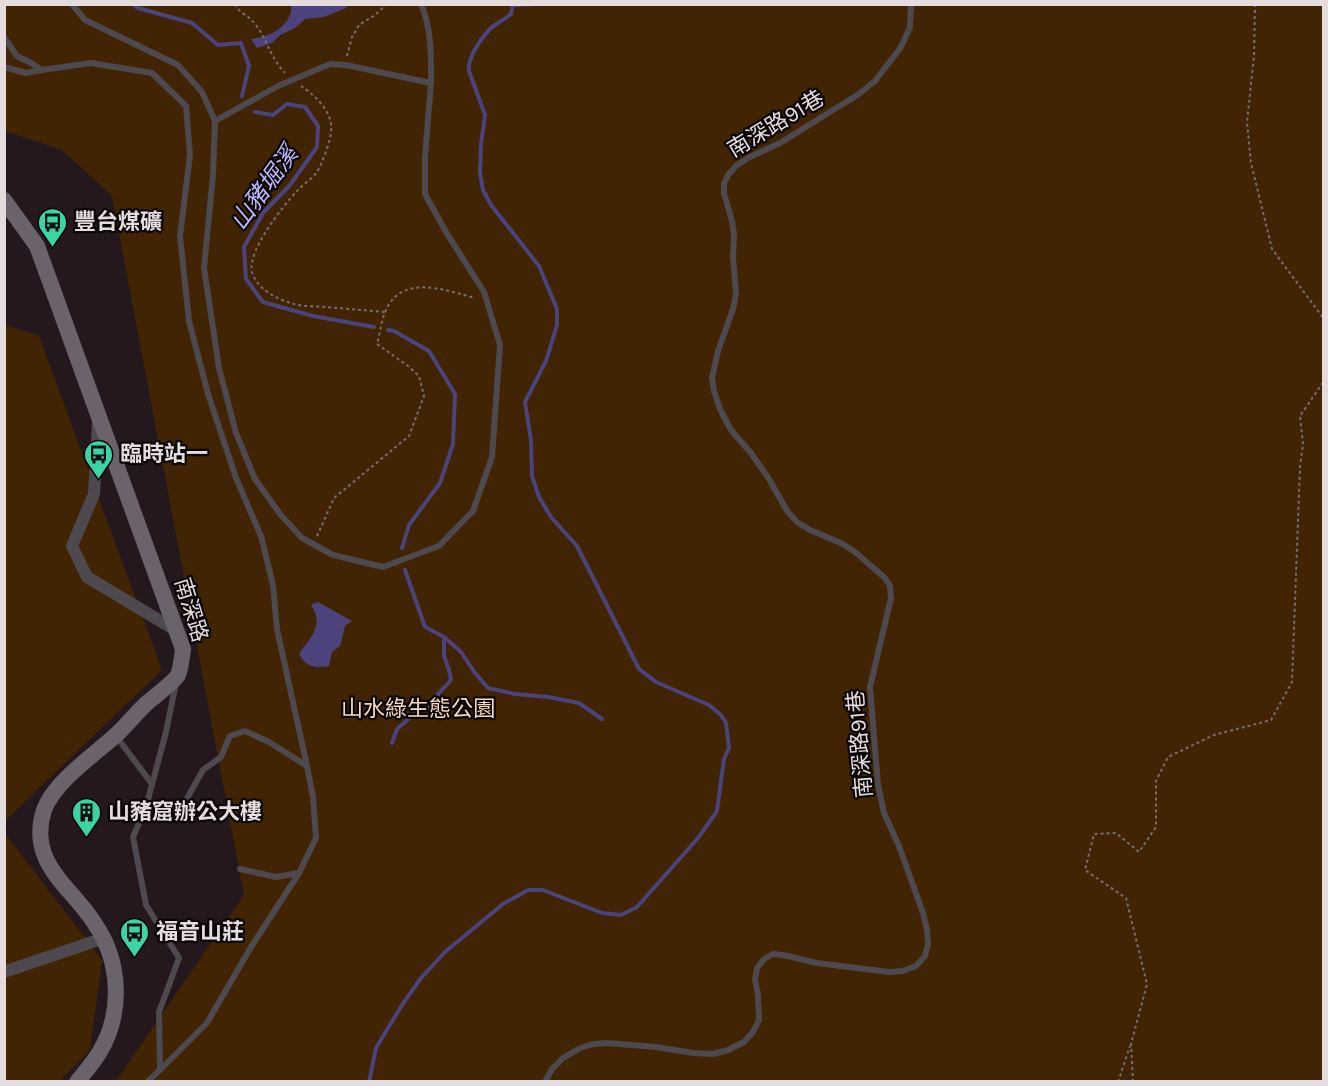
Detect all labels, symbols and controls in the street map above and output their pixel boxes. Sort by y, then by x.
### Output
street label: 南深路91巷 [723,85,829,163]
water label: 山豬堀溪 [224,139,305,235]
bus stop icon: 豐台煤礦 [37,206,69,248]
place label: 豐台煤礦 [74,209,162,235]
bus stop icon: 臨時站一 [83,438,115,480]
place label: 臨時站一 [120,441,208,467]
street label: 南深路 [169,575,213,645]
street label: 南深路91巷 [842,689,878,799]
park label: 山水綠生態公園 [341,696,495,722]
building icon: 山豬窟辦公大樓 [71,796,103,838]
place label: 山豬窟辦公大樓 [108,799,262,825]
bus stop icon: 福音山莊 [119,916,151,958]
place label: 福音山莊 [156,919,244,945]

